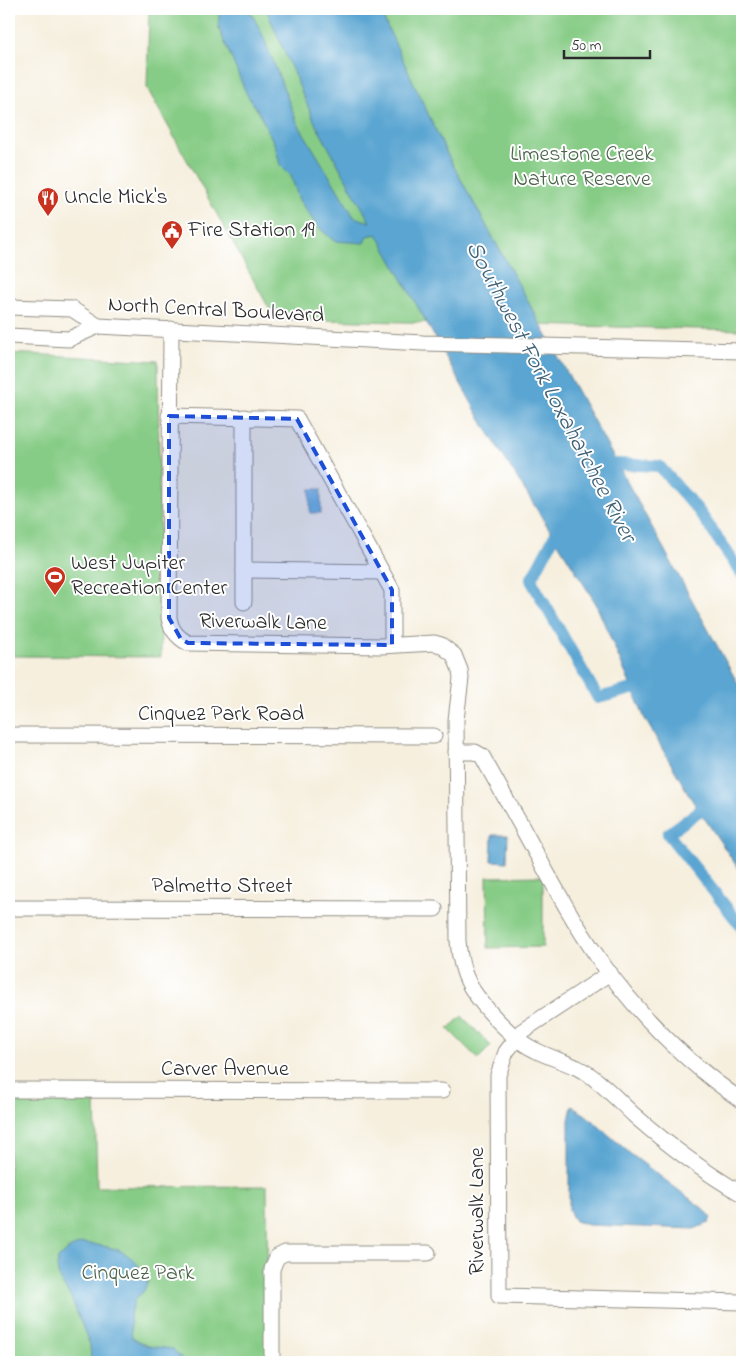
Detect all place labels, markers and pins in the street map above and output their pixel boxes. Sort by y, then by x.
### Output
place label: Uncle Mick's [64,182,168,214]
restaurant icon: Uncle Mick's [36,186,60,217]
place label: Fire Station 19 [187,215,315,247]
public building icon: Fire Station 19 [160,219,184,250]
place label: West Jupiter Recreation Center [71,548,228,605]
sports icon: West Jupiter Recreation Center [43,565,67,596]

